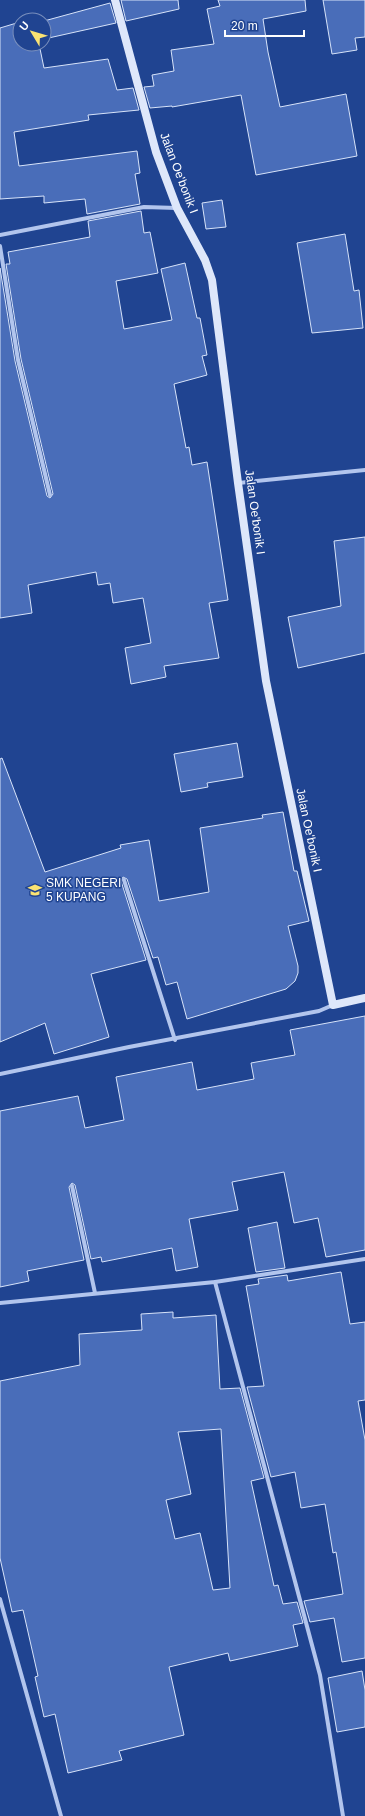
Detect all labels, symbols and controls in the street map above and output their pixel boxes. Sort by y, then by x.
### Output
north arrow [12,12,52,52]
scale bar [225,12,304,38]
text: U [17,19,31,33]
text: 20 m [231,19,258,33]
street label: Jalan Oe'bonik I [157,130,201,216]
street label: Jalan Oe'bonik I [242,469,268,555]
street label: Jalan Oe'bonik I [293,787,325,873]
place label: SMK NEGERI 5 KUPANG [46,876,121,904]
school or university icon: SMK NEGERI 5 KUPANG [27,882,43,898]

